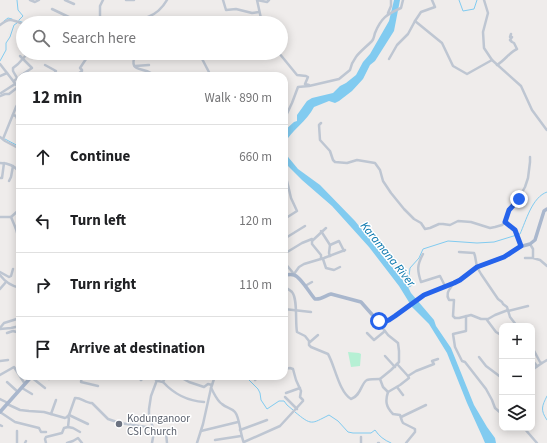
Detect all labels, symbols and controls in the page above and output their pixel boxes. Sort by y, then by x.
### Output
search box [16,16,288,60]
icon: search [30,27,52,49]
text: Search here [62,28,136,49]
text: 12 min [32,86,82,110]
text: Walk · 890 m [204,89,272,107]
icon: ahead [32,146,54,168]
text: Continue [70,146,130,167]
text: 660 m [239,148,272,166]
route end [510,190,528,208]
icon: left [32,210,54,232]
text: Turn left [70,210,126,231]
text: 120 m [239,212,272,230]
water label: Karamana River [356,218,420,291]
icon: right [32,274,54,296]
text: Turn right [70,274,136,295]
text: 110 m [239,276,272,294]
route start [370,312,388,330]
map controls [499,323,535,431]
button: + [499,323,535,359]
icon: arrive [32,338,54,360]
text: Arrive at destination [70,338,205,359]
button: − [499,359,535,395]
button: layers [499,395,535,431]
place label: Kodunganoor CSI Church [127,411,190,439]
marker: Kodunganoor CSI Church [114,419,124,429]

